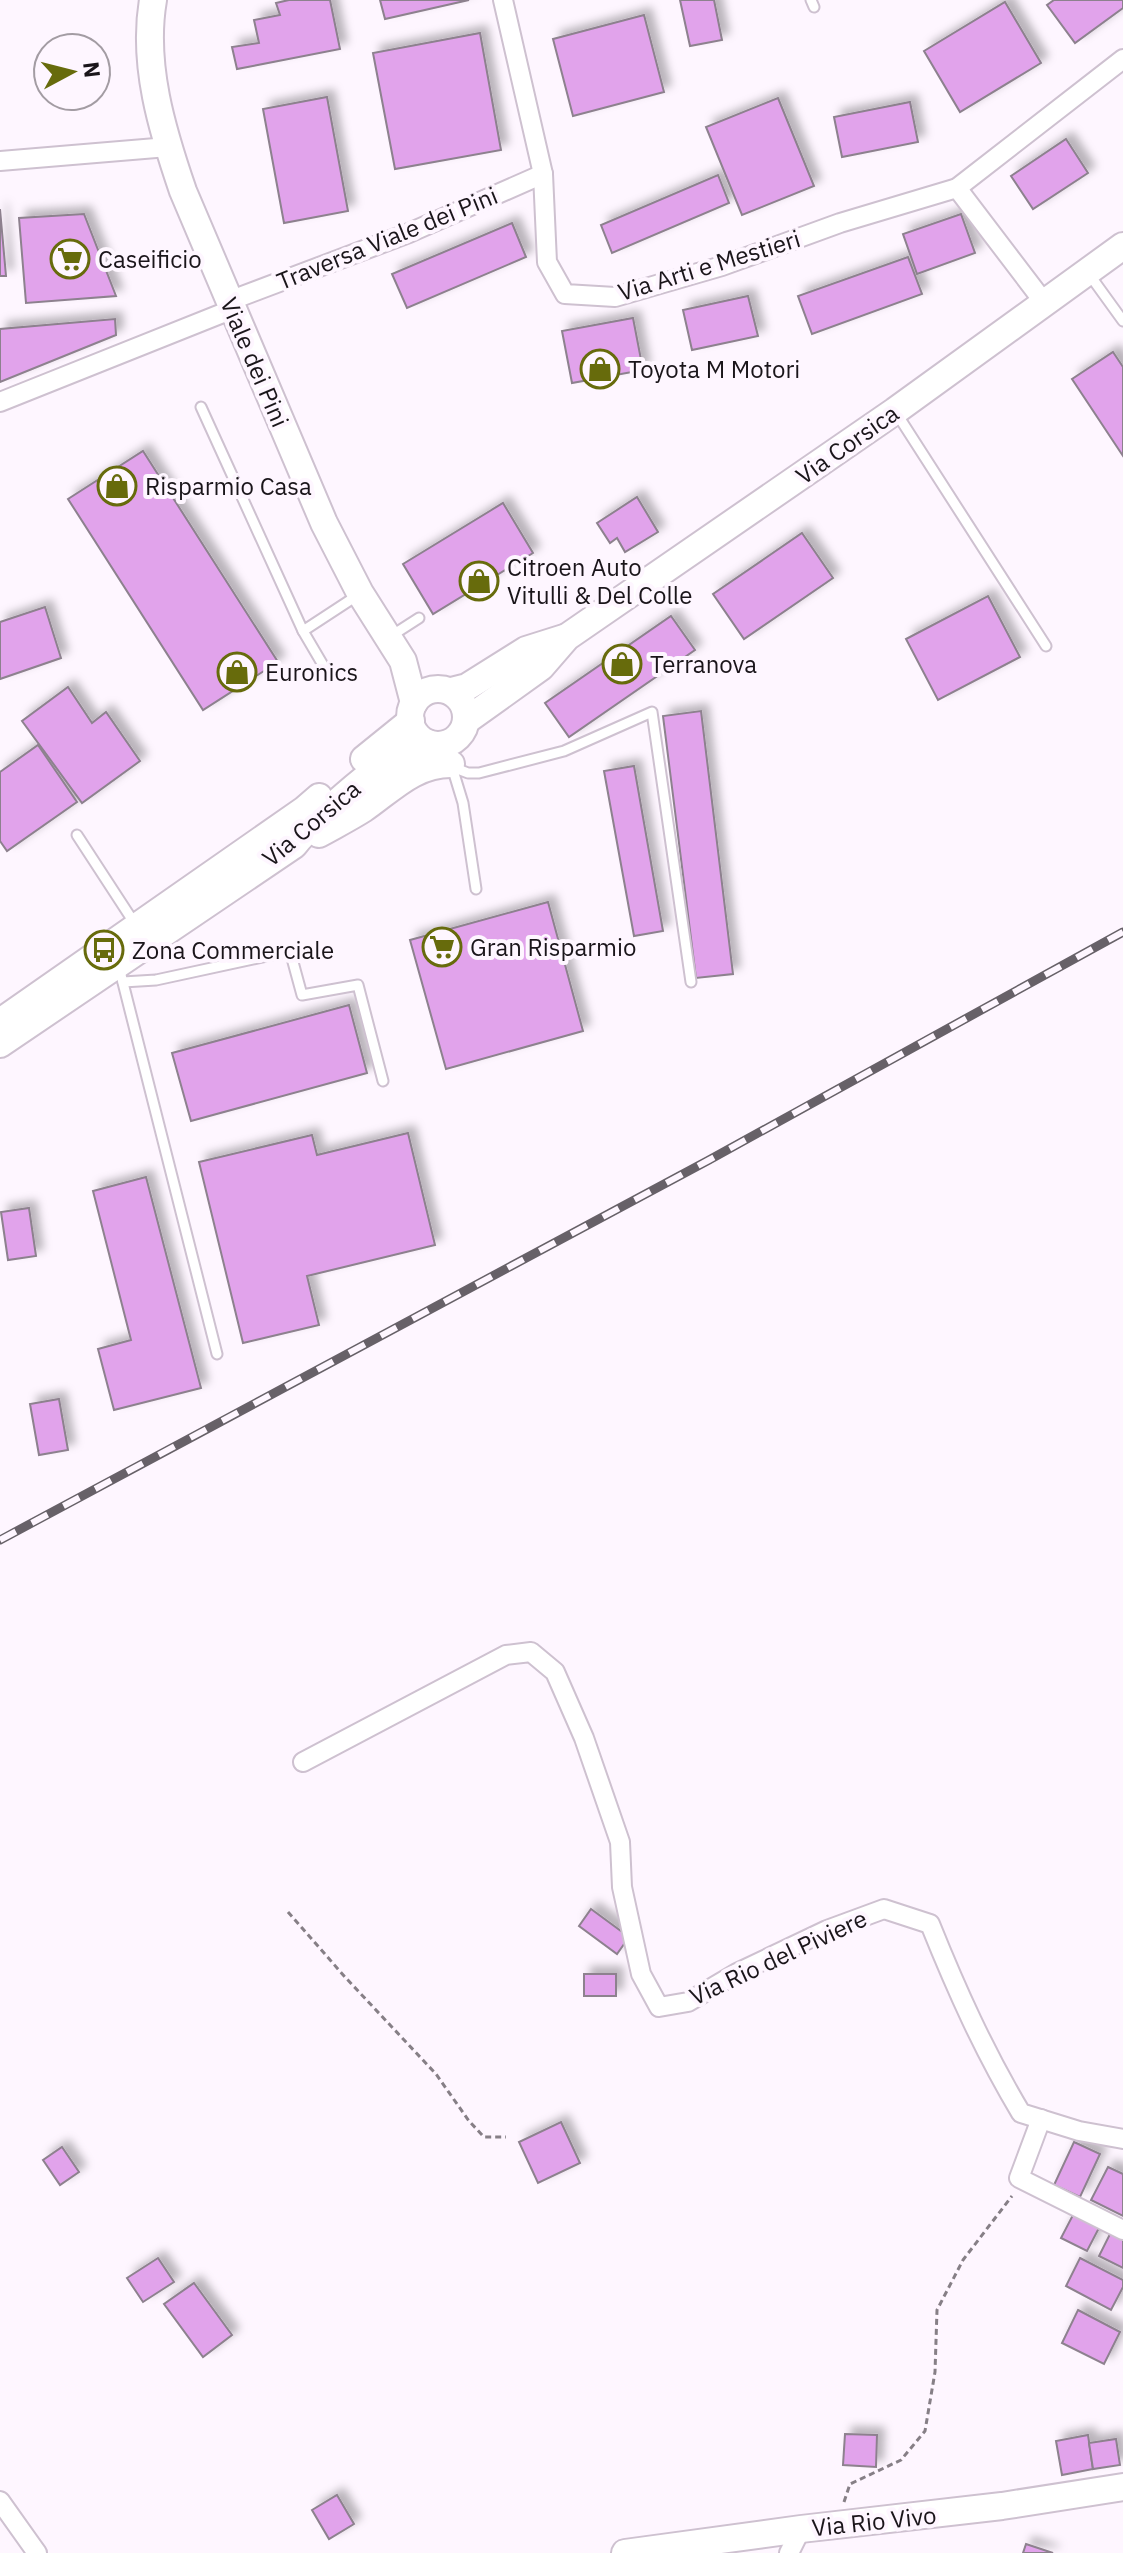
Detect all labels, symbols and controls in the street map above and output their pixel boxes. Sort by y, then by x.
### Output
north arrow [32,32,112,112]
text: N [77,60,108,79]
street label: Traversa Viale dei Pini [272,179,502,297]
street label: Via Arti e Mestieri [614,222,804,308]
supermarket icon: Caseificio [49,238,91,280]
place label: Caseificio [98,243,202,275]
street label: Viale dei Pini [213,292,297,432]
shop icon: Toyota M Motori [579,348,621,390]
place label: Toyota M Motori [628,353,800,385]
street label: Via Corsica [789,397,905,491]
shop icon: Risparmio Casa [96,465,138,507]
place label: Risparmio Casa [145,470,312,502]
place label: Citroen Auto Vitulli & Del Colle [507,551,693,611]
shop icon: Citroen Auto Vitulli & Del Colle [458,560,500,602]
shop icon: Terranova [601,643,643,685]
place label: Terranova [650,648,757,680]
shop icon: Euronics [216,651,258,693]
place label: Euronics [265,656,358,688]
street label: Via Corsica [255,772,367,873]
supermarket icon: Gran Risparmio [421,926,463,968]
bus stop icon: Zona Commerciale [83,929,125,971]
place label: Gran Risparmio [470,931,637,963]
place label: Zona Commerciale [132,934,334,966]
street label: Via Rio del Piviere [684,1902,872,2012]
street label: Via Rio Vivo [810,2499,938,2543]

